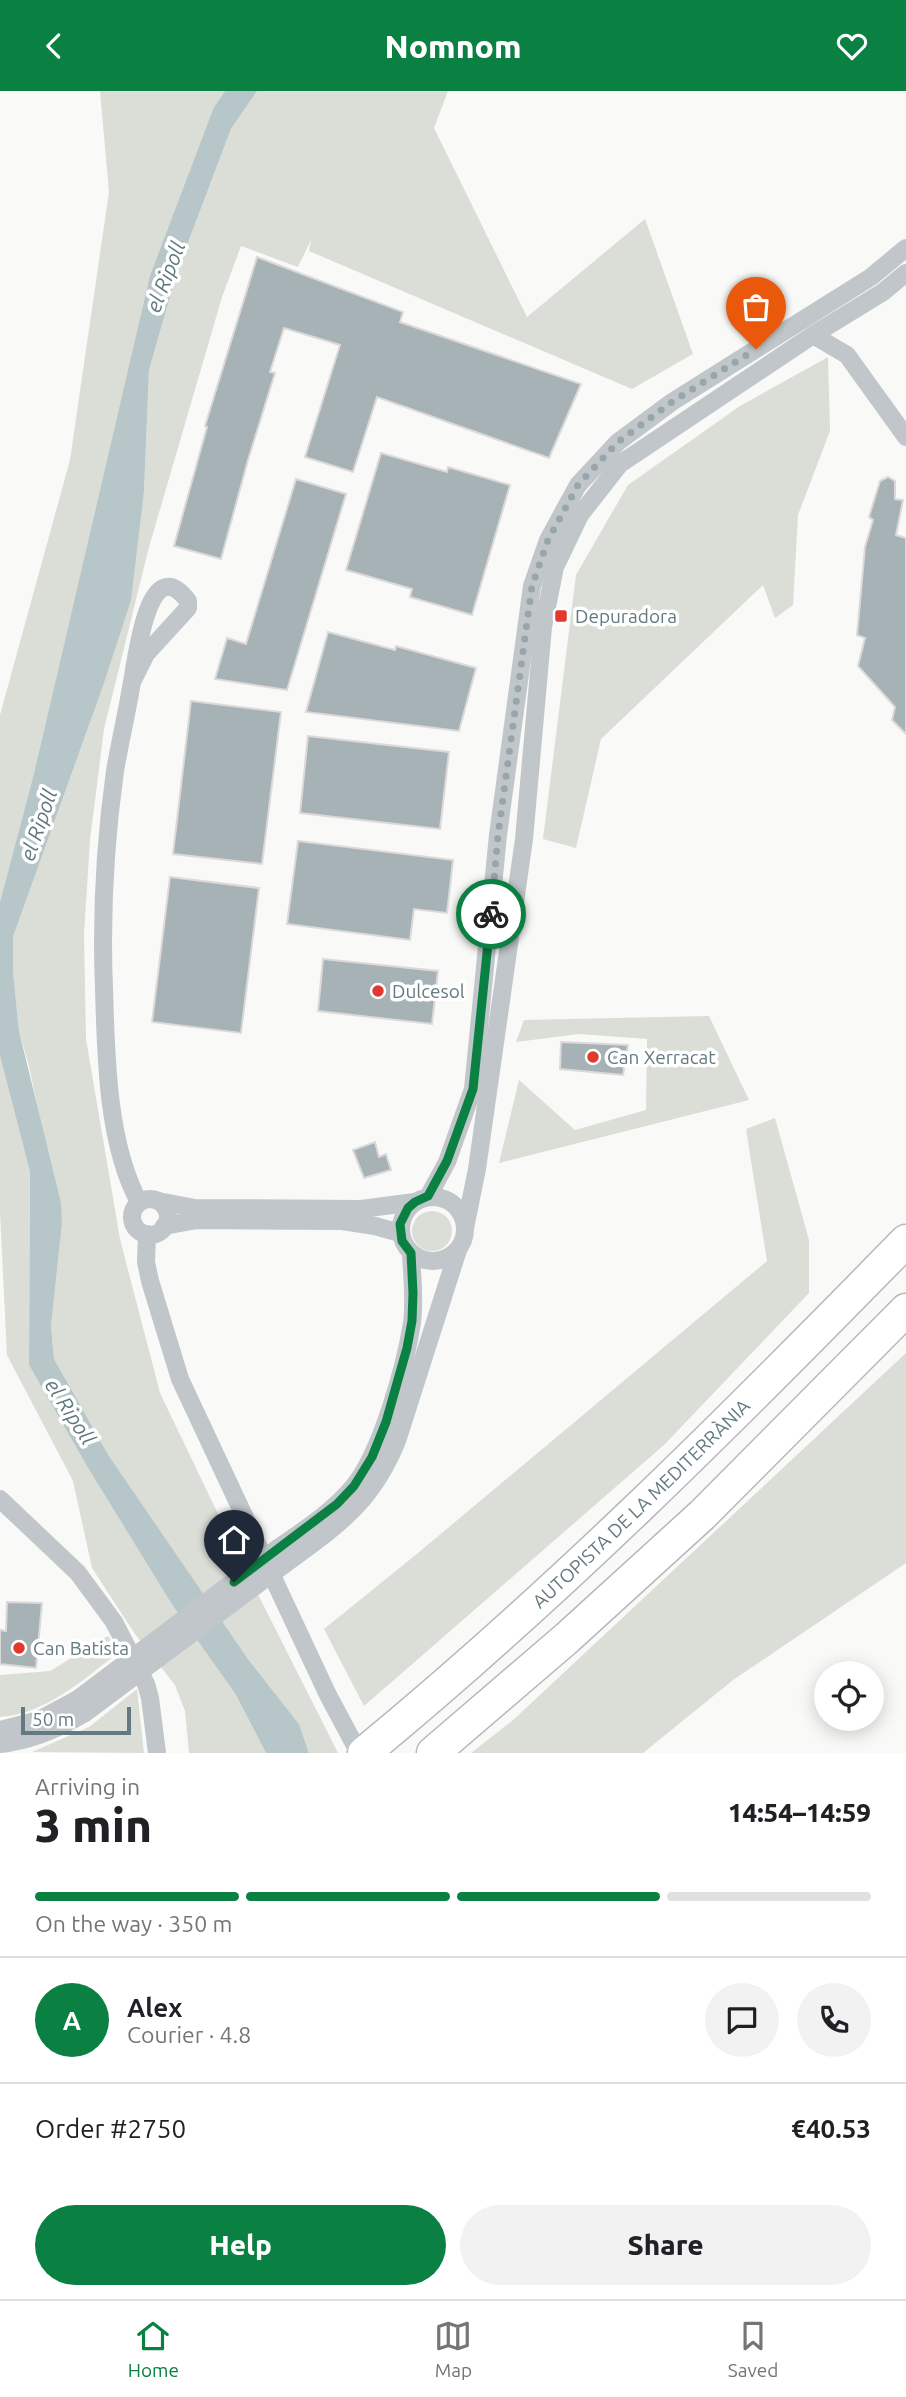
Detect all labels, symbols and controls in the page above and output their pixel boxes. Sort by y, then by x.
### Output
icon: back [35,27,73,65]
icon: heart [833,27,871,65]
text: Nomnom [384,28,522,64]
water label: el Ripoll [141,238,190,315]
pin [726,277,786,349]
icon: bag [737,288,775,326]
place label: Depuradora [575,605,677,627]
marker: Depuradora [553,608,569,624]
water label: el Ripoll [15,786,61,863]
courier [456,879,526,949]
icon: bike [472,895,510,933]
place label: Dulcesol [392,980,465,1002]
marker: Dulcesol [370,983,386,999]
place label: Can Xerracat [607,1046,716,1068]
marker: Can Xerracat [585,1049,601,1065]
water label: el Ripoll [41,1374,101,1449]
street label: AUTOPISTA DE LA MEDITERRÀNIA [528,1394,755,1612]
pin [204,1510,264,1582]
icon: home [215,1521,253,1559]
place label: Can Batista [33,1637,129,1659]
marker: Can Batista [11,1640,27,1656]
map controls [814,1661,884,1731]
button: locate [814,1661,884,1731]
scale bar [21,1704,131,1736]
text: 50 m [32,1708,74,1730]
text: Arriving in [35,1774,140,1799]
text: 14:54–14:59 [728,1798,871,1827]
text: 3 min [35,1799,152,1851]
text: On the way · 350 m [35,1911,232,1936]
button: chat [705,1983,779,2057]
button: phone [797,1983,871,2057]
text: Alex [127,1993,182,2022]
text: A [63,2006,81,2035]
text: Courier · 4.8 [127,2022,251,2047]
text: Order #2750 [35,2114,186,2143]
text: €40.53 [791,2114,871,2143]
button: Help [35,2205,446,2285]
button: Share [460,2205,871,2285]
tab: Home [128,2317,179,2381]
tab: Map [434,2317,472,2381]
tab: Saved [728,2317,778,2381]

